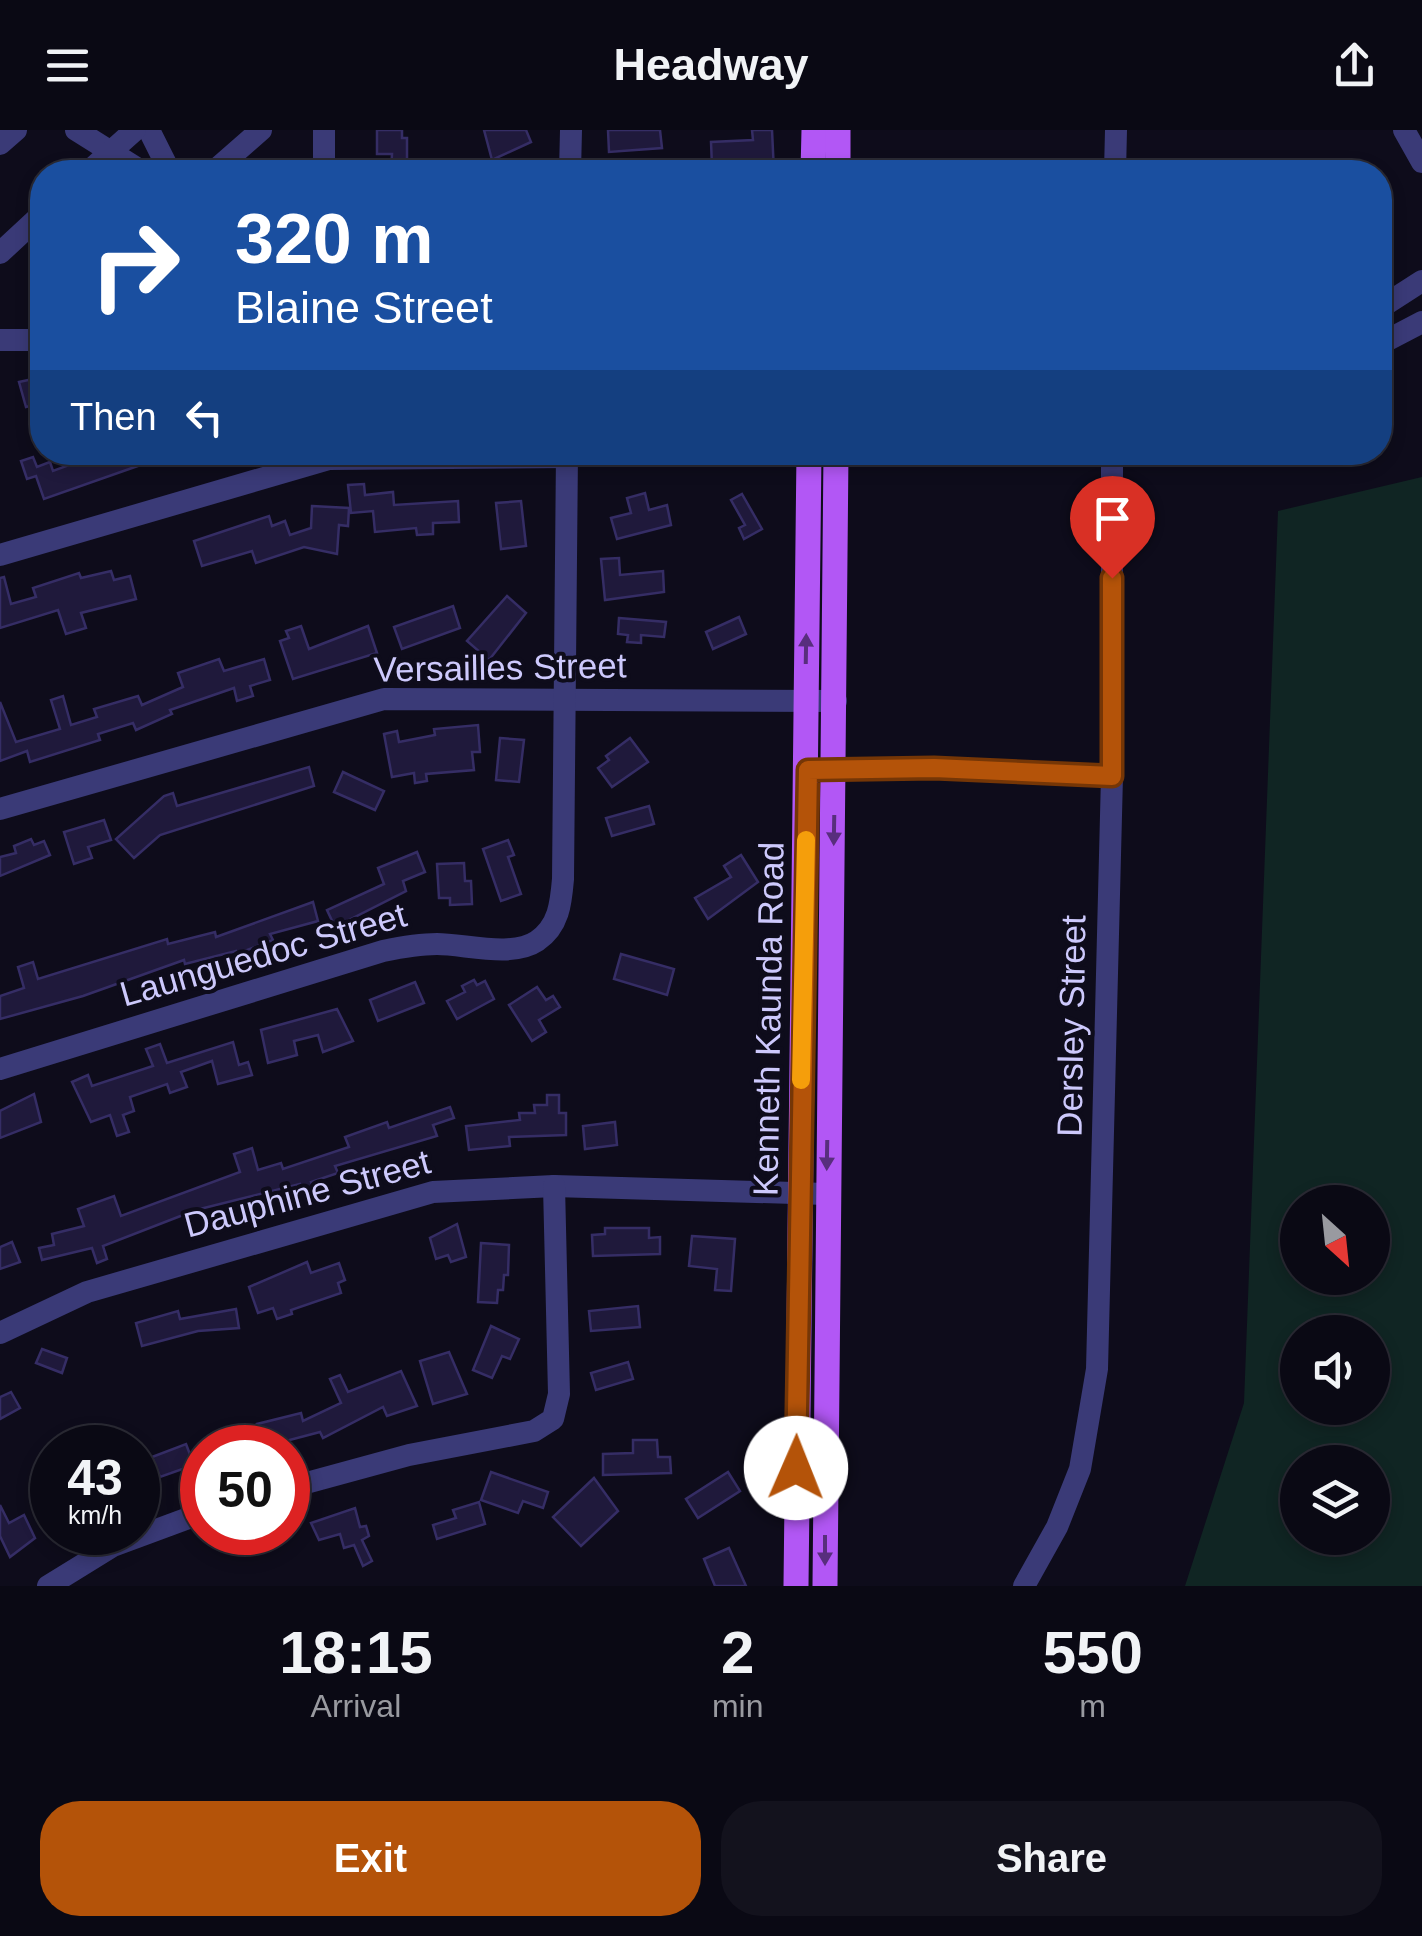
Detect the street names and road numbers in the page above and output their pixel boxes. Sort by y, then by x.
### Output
street label: Versailles Street [373,645,627,689]
street label: Kenneth Kaunda Road [745,842,791,1196]
street label: Launguedoc Street [115,894,411,1014]
street label: Dersley Street [1050,915,1092,1137]
street label: Dauphine Street [180,1141,434,1245]

